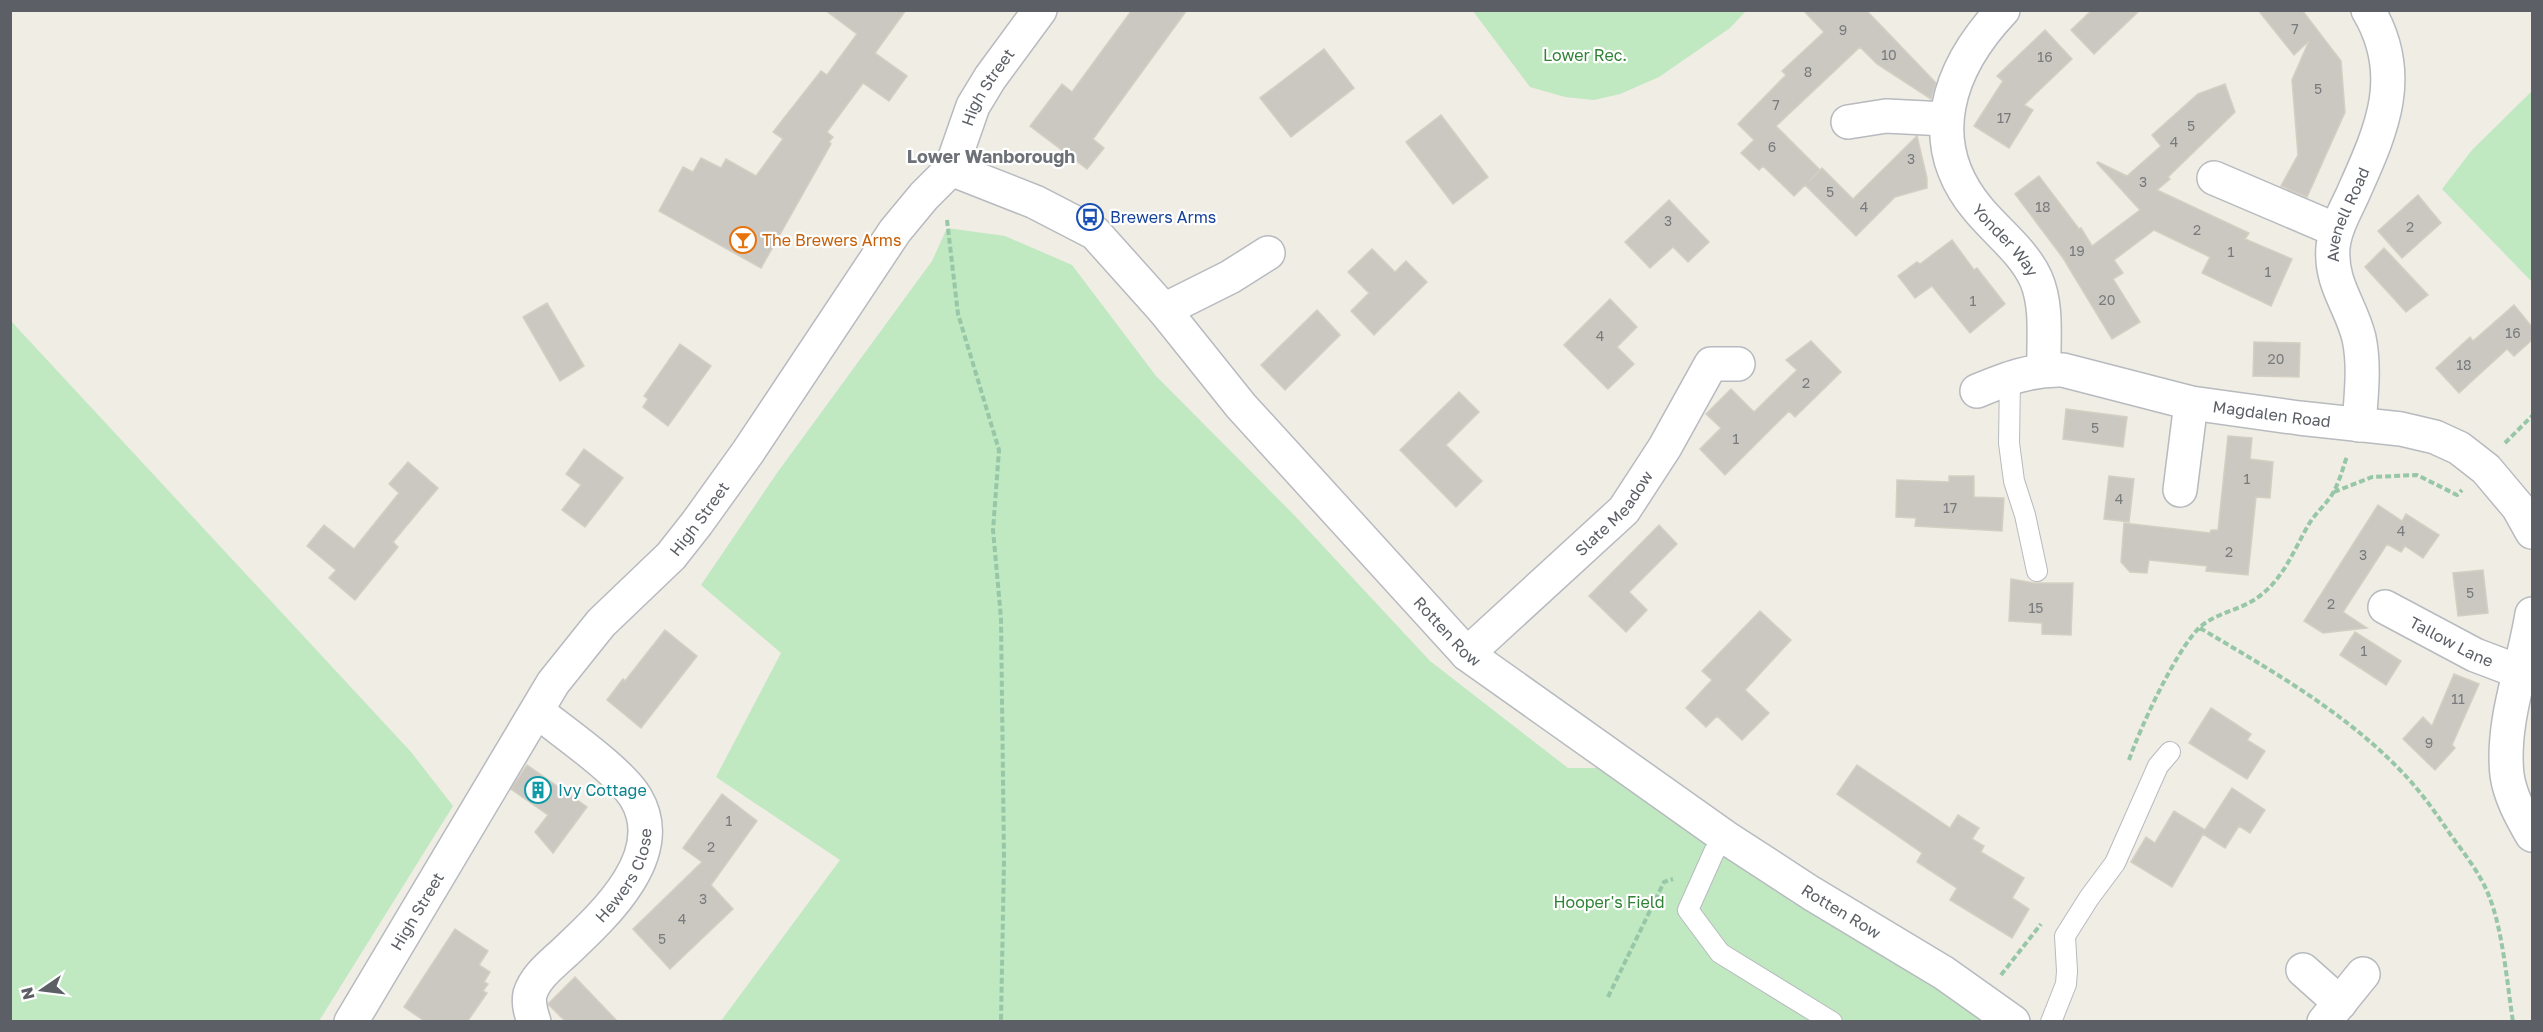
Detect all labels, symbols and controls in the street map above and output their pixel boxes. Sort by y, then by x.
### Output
house number: 7 [2291,20,2299,37]
house number: 9 [1839,21,1847,38]
street label: High Street [957,44,1018,129]
park label: Lower Rec. [1543,45,1627,65]
house number: 10 [1881,46,1897,63]
house number: 16 [2037,48,2053,65]
house number: 8 [1804,63,1812,80]
house number: 5 [2314,80,2322,97]
house number: 7 [1772,96,1780,113]
house number: 17 [1997,109,2011,126]
house number: 5 [2187,117,2195,134]
house number: 4 [2170,133,2178,150]
house number: 6 [1768,138,1776,155]
district label: Lower Wanborough [907,145,1075,167]
house number: 3 [1907,150,1915,167]
street label: Avenell Road [2323,164,2374,263]
house number: 3 [2139,173,2147,190]
house number: 5 [1826,183,1834,200]
house number: 4 [1860,198,1868,215]
house number: 18 [2035,198,2051,215]
street label: Yonder Way [1968,200,2043,280]
bus stop icon: Brewers Arms [1075,202,1105,232]
place label: Brewers Arms [1110,207,1216,227]
house number: 3 [1664,212,1672,229]
house number: 2 [2406,218,2414,235]
house number: 2 [2193,221,2201,238]
bar icon: The Brewers Arms [728,225,758,255]
place label: The Brewers Arms [762,230,901,250]
house number: 19 [2069,242,2085,259]
house number: 1 [2228,243,2235,260]
house number: 1 [2265,263,2272,280]
house number: 20 [2099,291,2115,308]
house number: 1 [1970,292,1977,309]
house number: 16 [2505,324,2521,341]
house number: 4 [1596,327,1604,344]
house number: 20 [2268,350,2284,367]
house number: 18 [2456,356,2472,373]
house number: 2 [1802,374,1810,391]
street label: Magdalen Road [2212,396,2332,431]
house number: 5 [2091,419,2099,436]
house number: 1 [1733,430,1740,447]
street label: Slate Meadow [1571,467,1657,560]
house number: 1 [2244,470,2251,487]
street label: High Street [665,478,733,560]
house number: 4 [2115,490,2123,507]
house number: 17 [1943,499,1957,516]
house number: 4 [2397,522,2405,539]
house number: 2 [2225,543,2233,560]
house number: 3 [2359,546,2367,563]
house number: 5 [2466,584,2474,601]
street label: Rotten Row [1409,592,1485,671]
house number: 2 [2327,595,2335,612]
house number: 15 [2029,599,2043,616]
street label: Tallow Lane [2406,612,2496,671]
house number: 1 [2361,642,2368,659]
house number: 11 [2451,690,2465,707]
house number: 9 [2425,734,2433,751]
building icon: Ivy Cottage [523,775,553,805]
place label: Ivy Cottage [558,780,647,800]
house number: 1 [726,812,733,829]
street label: Hewers Close [591,828,655,926]
house number: 2 [707,838,715,855]
street label: High Street [386,868,448,954]
street label: Rotten Row [1798,880,1885,943]
house number: 3 [699,890,707,907]
park label: Hooper's Field [1553,892,1665,912]
house number: 4 [678,910,686,927]
house number: 5 [658,930,666,947]
north arrow [12,960,72,1020]
text: N [16,985,39,1002]

